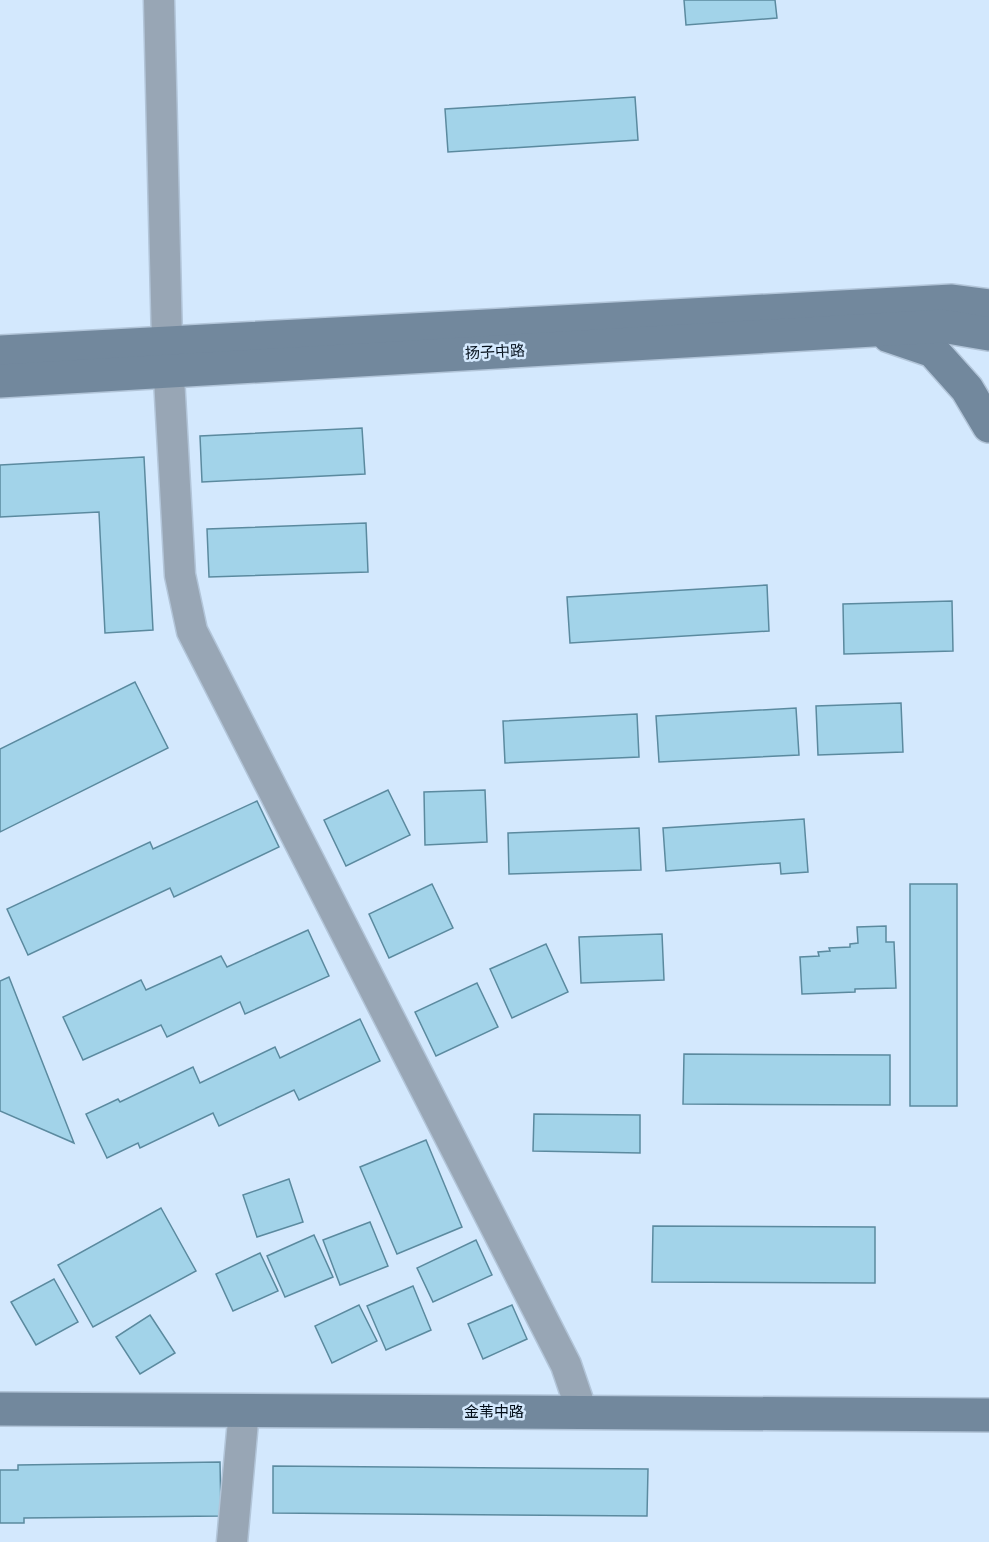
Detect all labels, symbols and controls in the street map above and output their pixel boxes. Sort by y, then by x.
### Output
street label: 扬子中路 [465,341,525,363]
street label: 金苇中路 [464,1403,524,1421]

